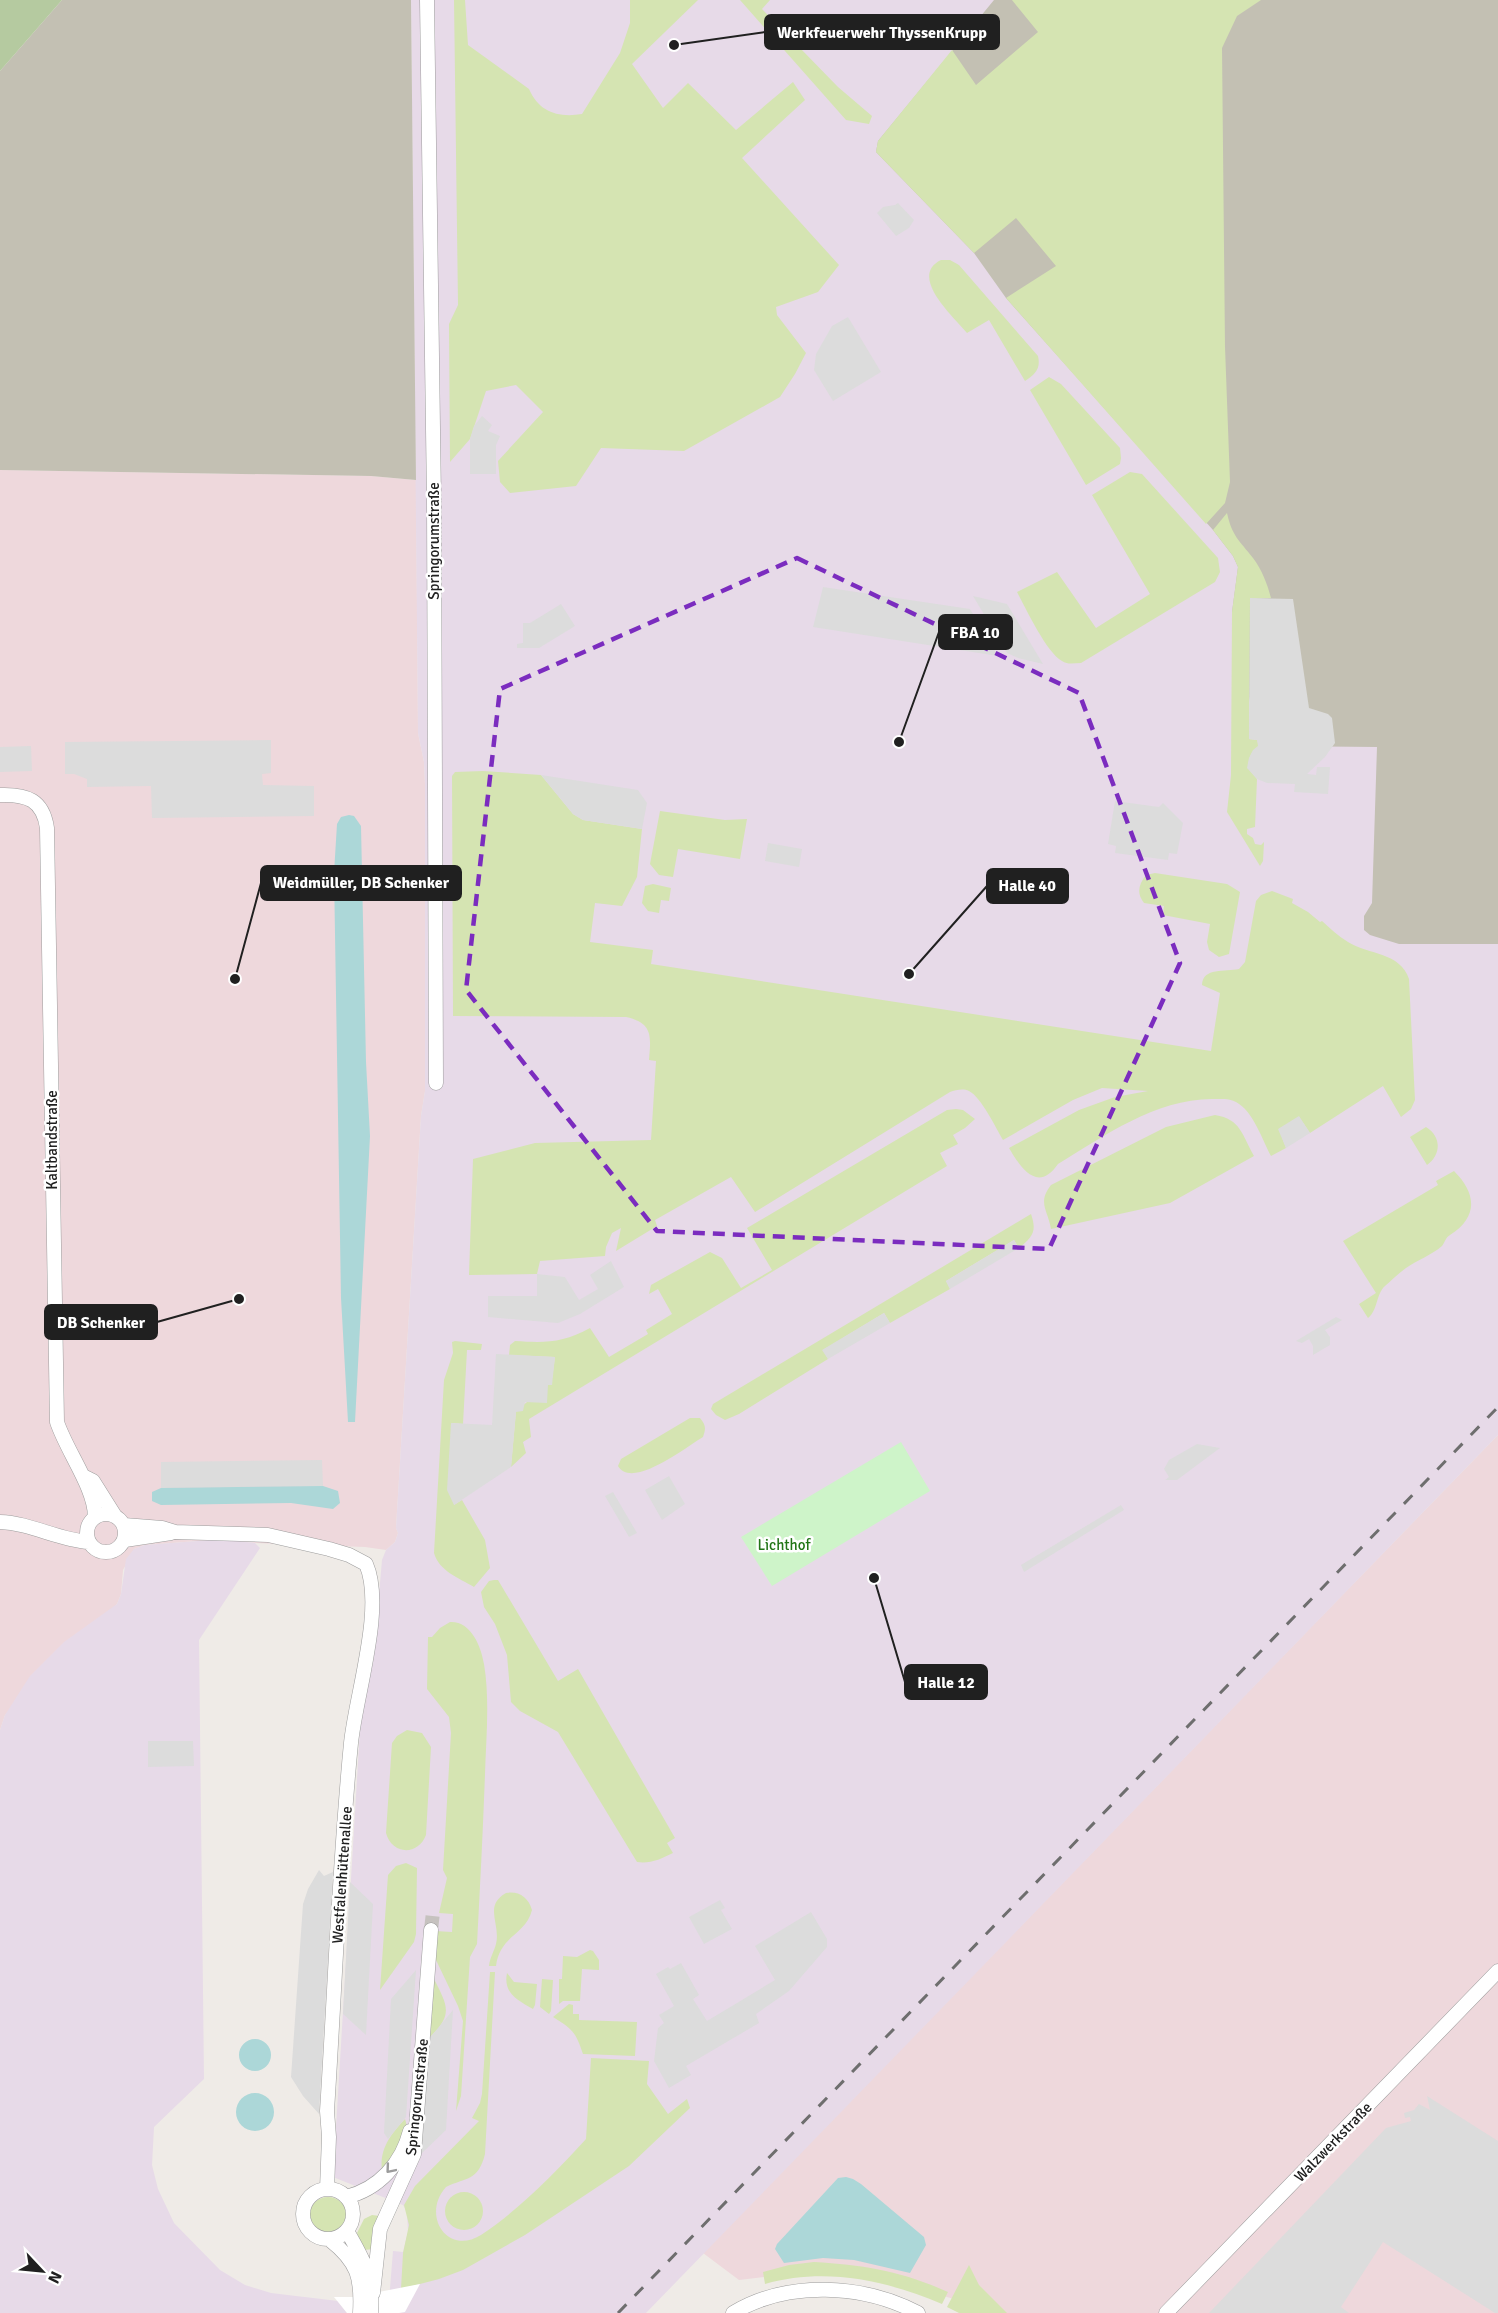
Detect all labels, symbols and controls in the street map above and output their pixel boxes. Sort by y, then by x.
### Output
callout: Werkfeuerwehr ThyssenKrupp [765,15,999,49]
text: Werkfeuerwehr ThyssenKrupp [777,23,987,43]
street label: Springorumstraße [425,482,443,600]
callout: FBA 10 [939,615,1012,649]
text: FBA 10 [950,623,1000,643]
callout: Weidmüller, DB Schenker [261,866,461,900]
callout: Halle 40 [987,869,1068,903]
text: Weidmüller, DB Schenker [273,873,450,893]
text: Halle 40 [998,876,1056,896]
street label: Kaltbandstraße [43,1090,61,1190]
callout: DB Schenker [45,1305,157,1339]
text: DB Schenker [57,1313,146,1333]
park label: Lichthof [757,1536,811,1554]
callout: Halle 12 [905,1665,987,1699]
text: Halle 12 [917,1673,975,1693]
street label: Westfalenhüttenallee [328,1806,356,1944]
street label: Springorumstraße [402,2038,432,2156]
street label: Walzwerkstraße [1290,2098,1376,2186]
one-way arrow [386,2162,397,2173]
north arrow [12,2241,72,2301]
text: N [43,2268,66,2287]

